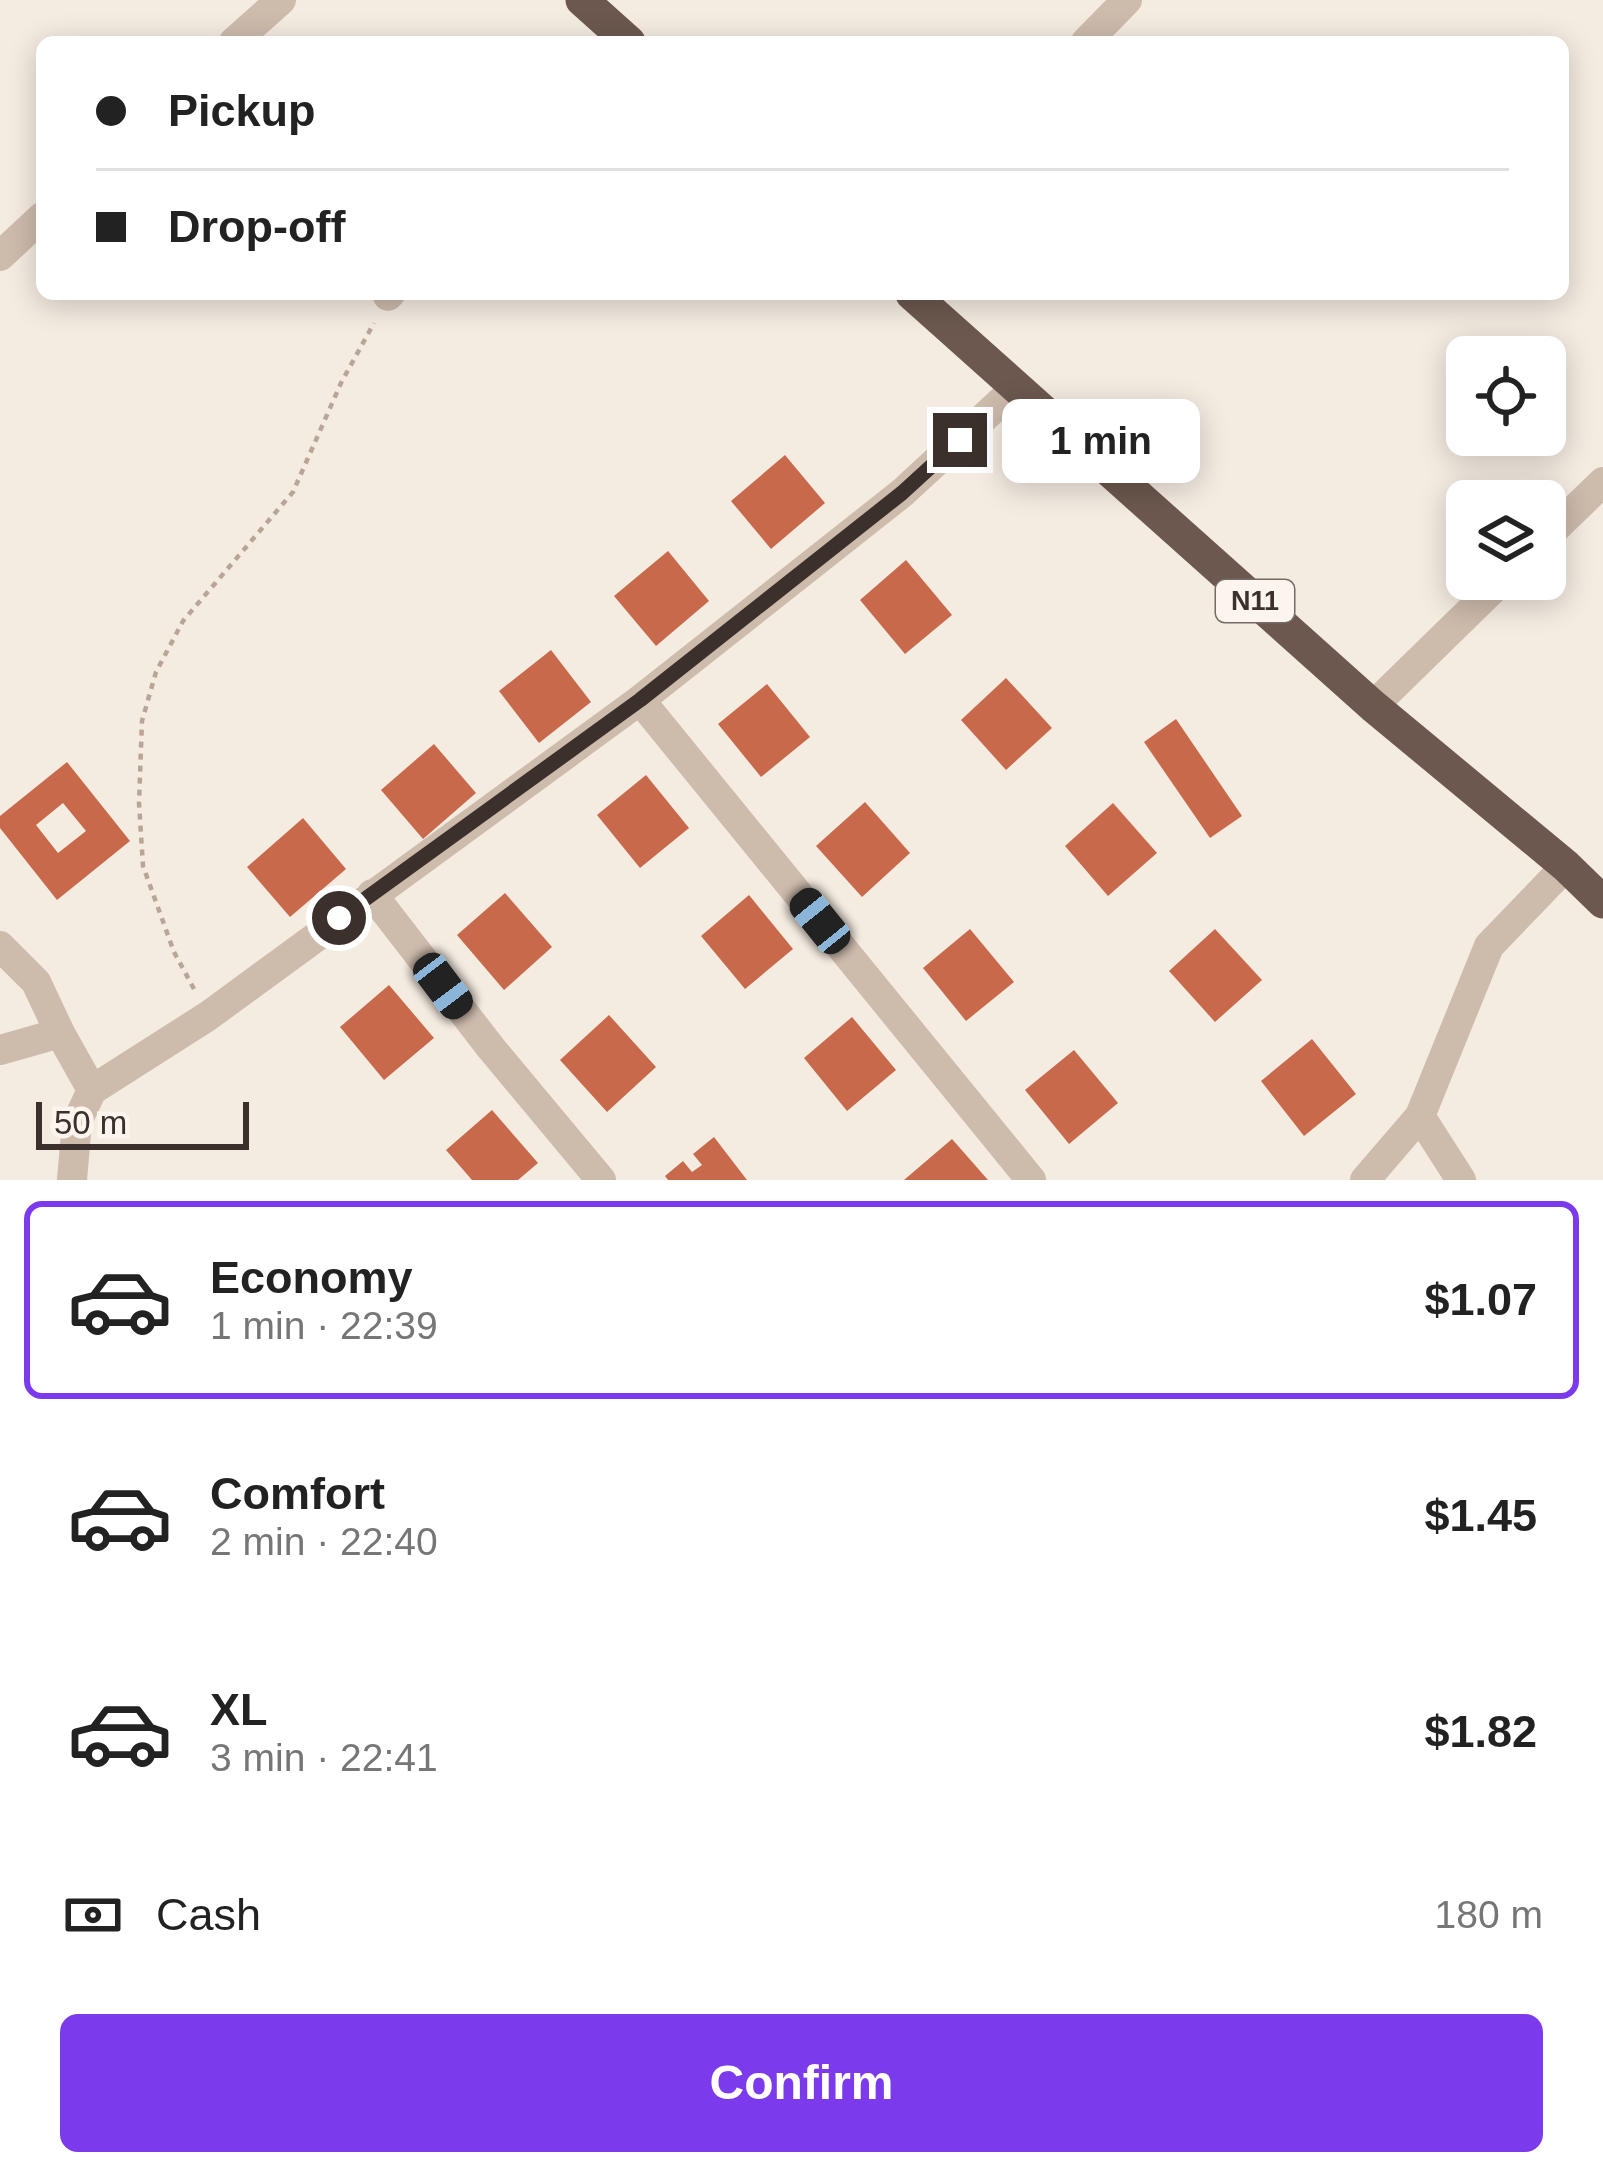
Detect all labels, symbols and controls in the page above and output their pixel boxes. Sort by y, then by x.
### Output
text: Pickup [168,85,316,136]
text: Drop-off [168,201,345,252]
map controls [1446,336,1566,600]
button: locate [1446,336,1566,456]
callout: 1 min [1002,398,1200,482]
route end [933,413,987,467]
text: 1 min [1050,419,1152,462]
button: layers [1446,480,1566,600]
road number: N11 [1216,580,1294,622]
car [783,882,857,960]
route start [312,891,366,945]
car [407,946,479,1026]
scale bar [36,1096,249,1149]
text: 50 m [54,1104,127,1141]
icon: car [66,1246,174,1354]
text: Economy [210,1252,413,1303]
text: $1.07 [1424,1274,1537,1325]
text: 1 min · 22:39 [210,1304,438,1347]
icon: car [66,1462,174,1570]
text: Comfort [210,1468,385,1519]
text: $1.45 [1424,1490,1537,1541]
text: 2 min · 22:40 [210,1520,438,1563]
icon: car [66,1678,174,1786]
text: XL [210,1684,268,1735]
text: $1.82 [1424,1706,1537,1757]
text: 3 min · 22:41 [210,1736,438,1779]
icon: cash [60,1882,126,1948]
text: Cash [156,1889,261,1940]
text: 180 m [1435,1893,1543,1936]
button: Confirm [60,2014,1543,2152]

